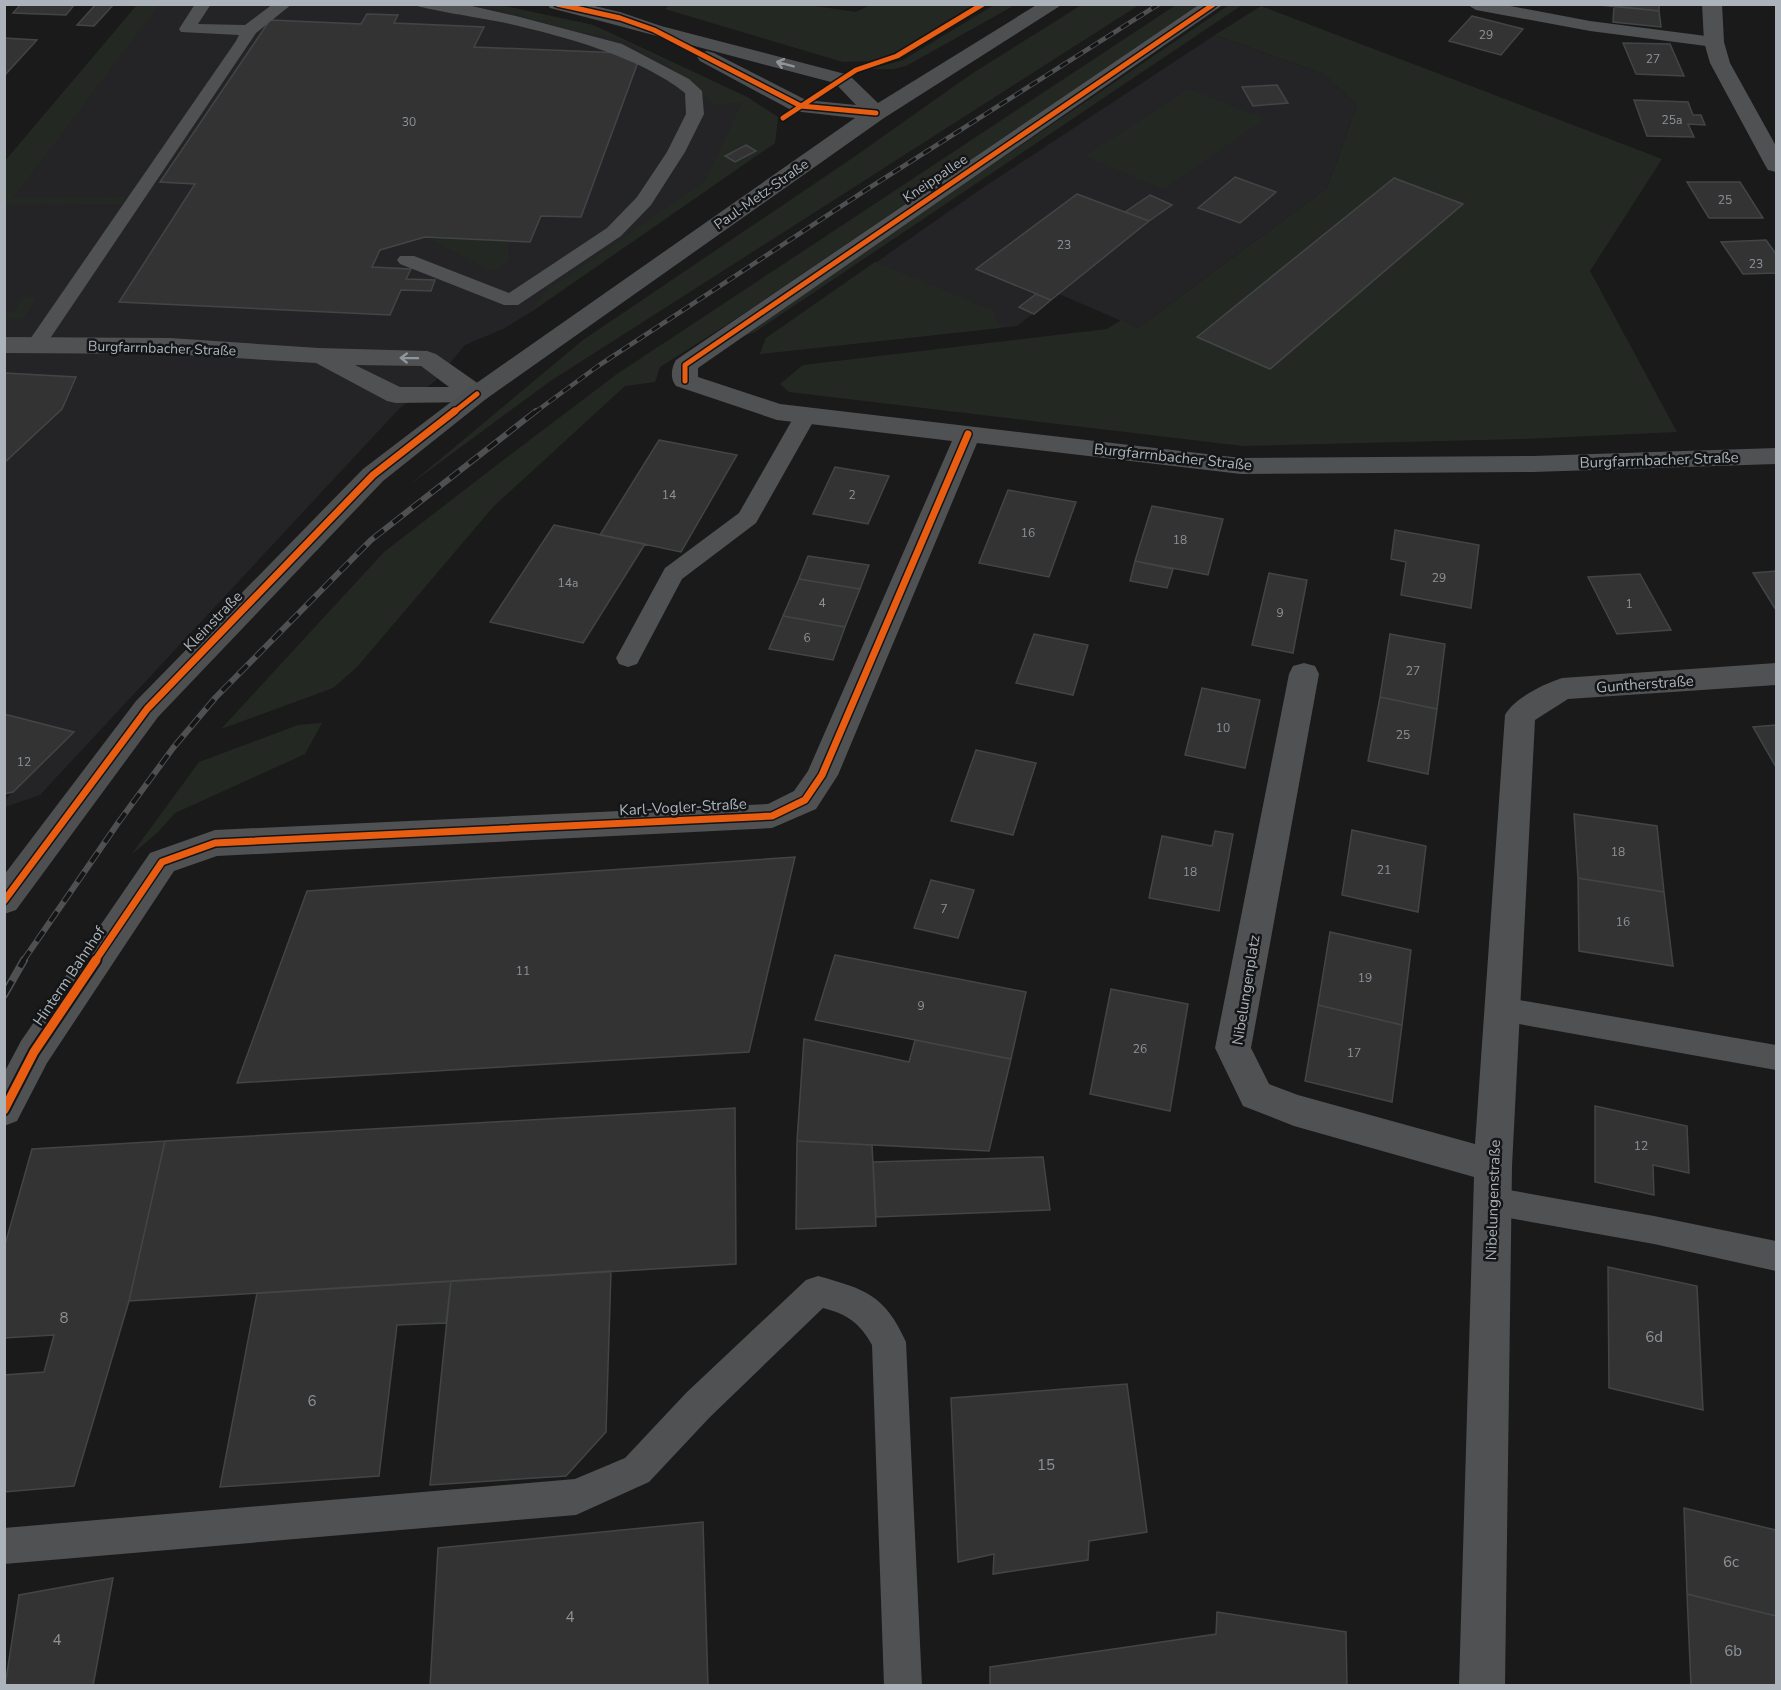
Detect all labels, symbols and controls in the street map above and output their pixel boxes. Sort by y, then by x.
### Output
house number: 29 [1479,27,1493,43]
house number: 27 [1646,51,1660,67]
one-way arrow [776,58,795,69]
house number: 25a [1662,112,1682,128]
house number: 30 [402,114,416,130]
street label: Kneippallee [899,150,971,207]
street label: Paul-Metz-Straße [710,155,812,234]
house number: 25 [1718,192,1732,208]
house number: 23 [1057,237,1071,253]
house number: 23 [1749,256,1763,272]
street label: Burgfarrnbacher Straße [87,336,236,361]
one-way arrow [399,352,419,364]
street label: Burgfarrnbacher Straße [1093,439,1253,475]
street label: Burgfarrnbacher Straße [1579,447,1739,473]
house number: 14 [662,487,676,503]
house number: 2 [848,487,856,503]
house number: 16 [1021,525,1035,541]
house number: 18 [1173,532,1187,548]
house number: 29 [1432,570,1446,586]
house number: 14a [558,575,578,591]
street label: Kleinstraße [179,587,247,655]
house number: 4 [818,595,826,611]
house number: 1 [1625,596,1633,612]
house number: 9 [1276,605,1284,621]
house number: 6 [803,630,811,646]
house number: 27 [1406,663,1420,679]
street label: Guntherstraße [1596,671,1694,697]
house number: 10 [1216,720,1230,736]
house number: 25 [1396,727,1410,743]
house number: 12 [17,754,31,770]
street label: Karl-Vogler-Straße [619,794,747,820]
house number: 18 [1611,844,1625,860]
house number: 21 [1377,862,1391,878]
house number: 18 [1183,864,1197,880]
house number: 7 [940,901,948,917]
house number: 16 [1616,914,1630,930]
street label: Hinterm Bahnhof [28,922,110,1029]
street label: Nibelungenplatz [1227,933,1265,1047]
house number: 11 [516,963,530,979]
house number: 19 [1358,970,1372,986]
house number: 9 [917,998,925,1014]
house number: 26 [1133,1041,1147,1057]
house number: 17 [1347,1045,1361,1061]
house number: 12 [1634,1138,1648,1154]
street label: Nibelungenstraße [1481,1139,1505,1261]
house number: 8 [59,1308,69,1328]
house number: 6d [1645,1327,1663,1347]
house number: 6 [307,1391,317,1411]
house number: 15 [1037,1455,1055,1475]
house number: 6c [1723,1552,1739,1572]
house number: 4 [565,1607,575,1627]
house number: 4 [52,1630,62,1650]
house number: 6b [1724,1641,1742,1661]

